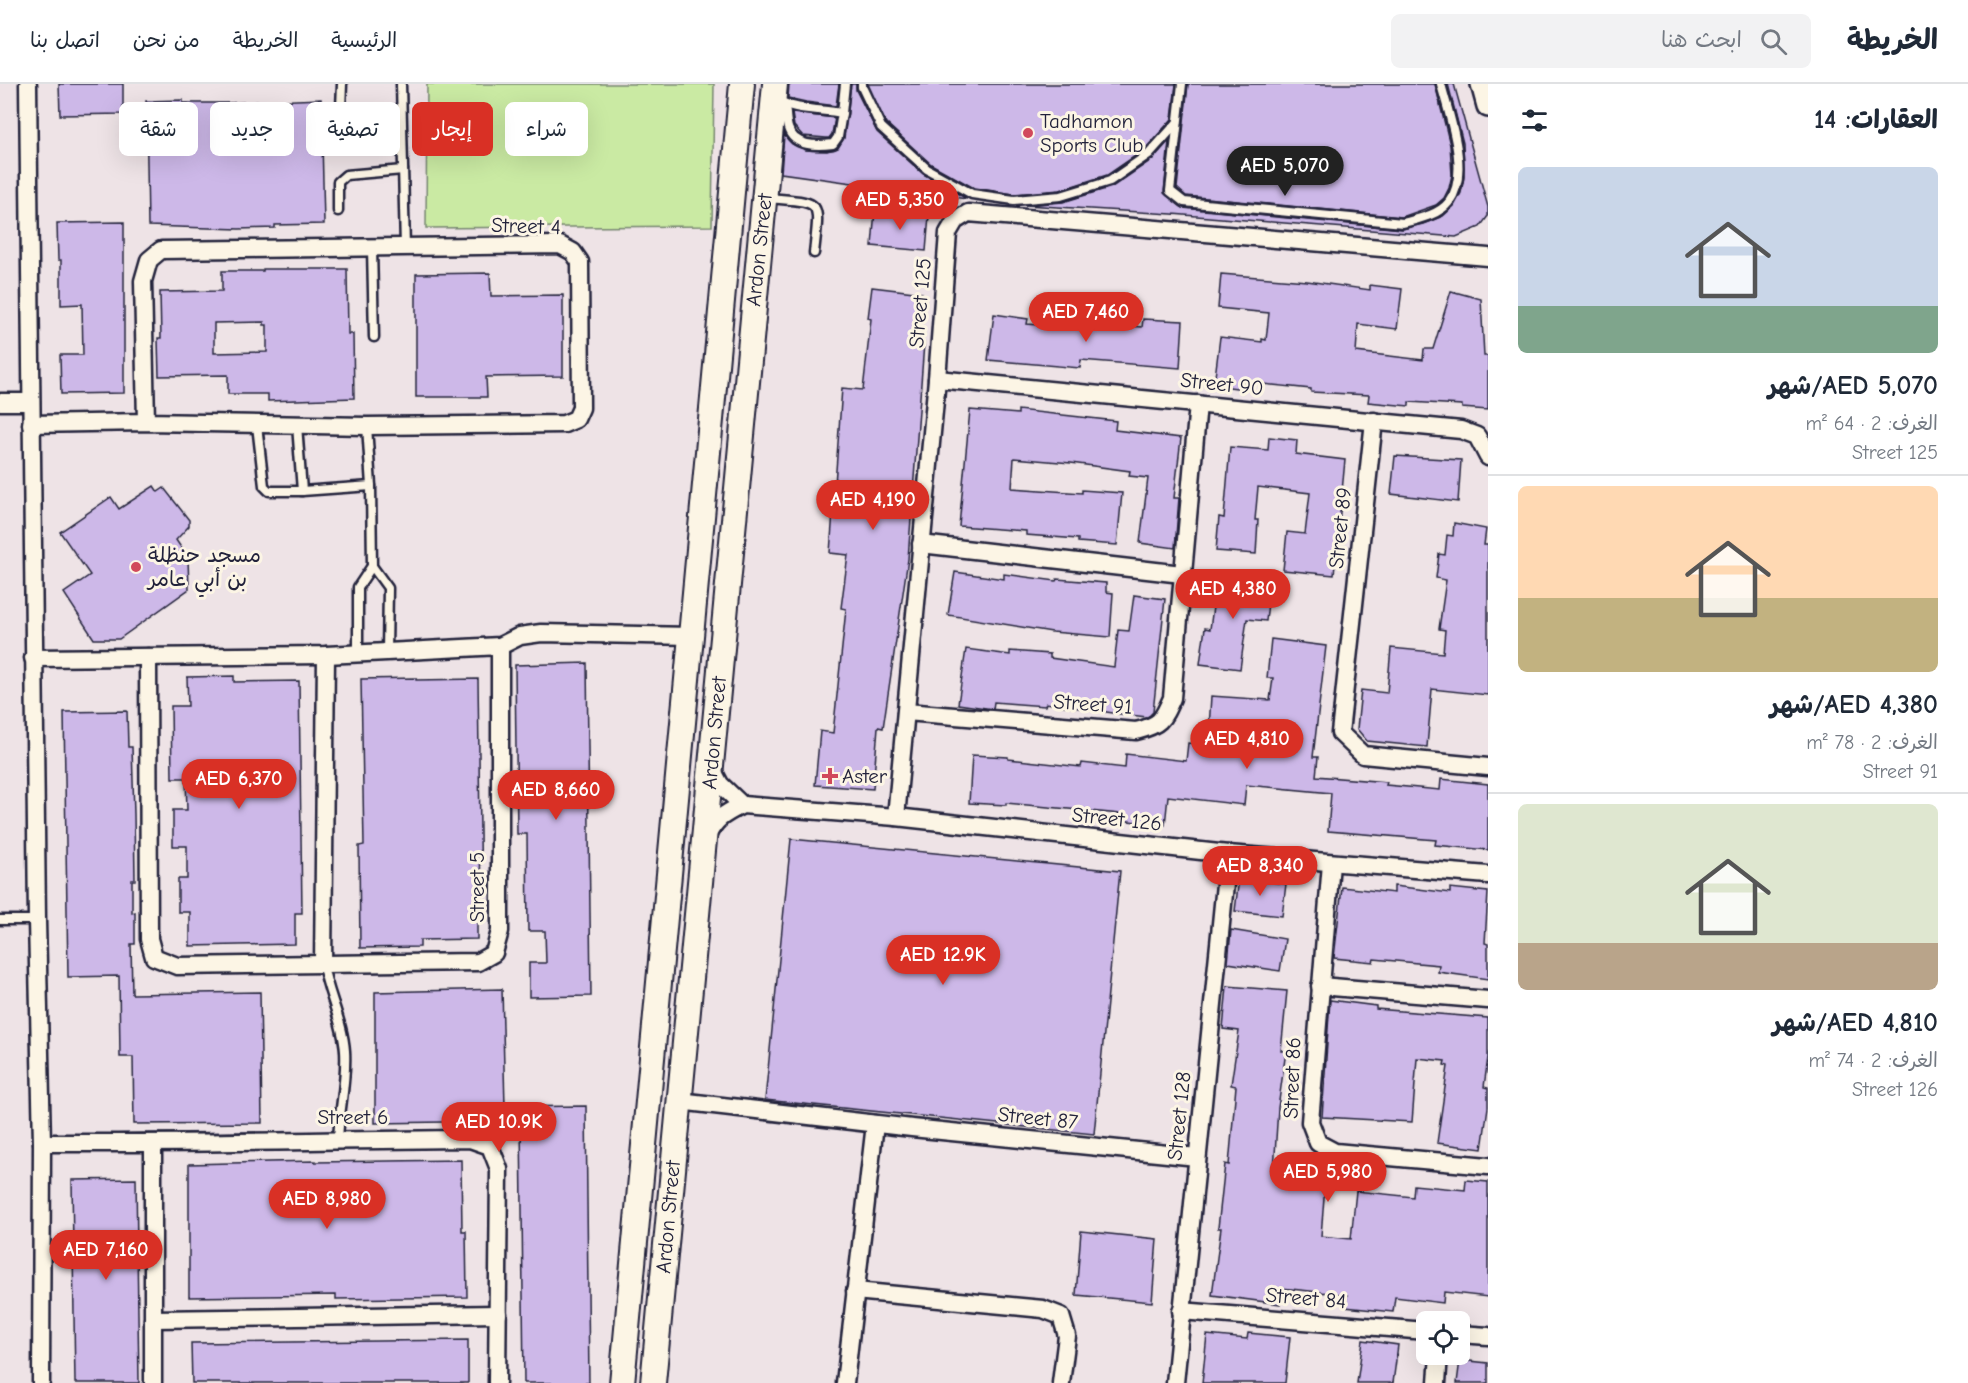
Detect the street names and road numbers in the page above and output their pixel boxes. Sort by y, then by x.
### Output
street label: Ardon Street [741,191,777,308]
street label: Street 4 [491,213,561,239]
street label: Street 125 [904,257,936,349]
street label: Street 90 [1179,368,1265,400]
street label: Street 89 [1324,486,1356,570]
street label: Ardon Street [697,675,731,791]
street label: Street 91 [1053,689,1133,719]
street label: Street 126 [1071,802,1163,836]
street label: Street 5 [465,852,489,922]
street label: Street 86 [1279,1037,1305,1119]
street label: Street 128 [1162,1070,1196,1162]
street label: Street 87 [997,1102,1079,1134]
street label: Street 6 [318,1105,388,1129]
street label: Ardon Street [651,1159,685,1275]
street label: Street 84 [1265,1283,1347,1313]

